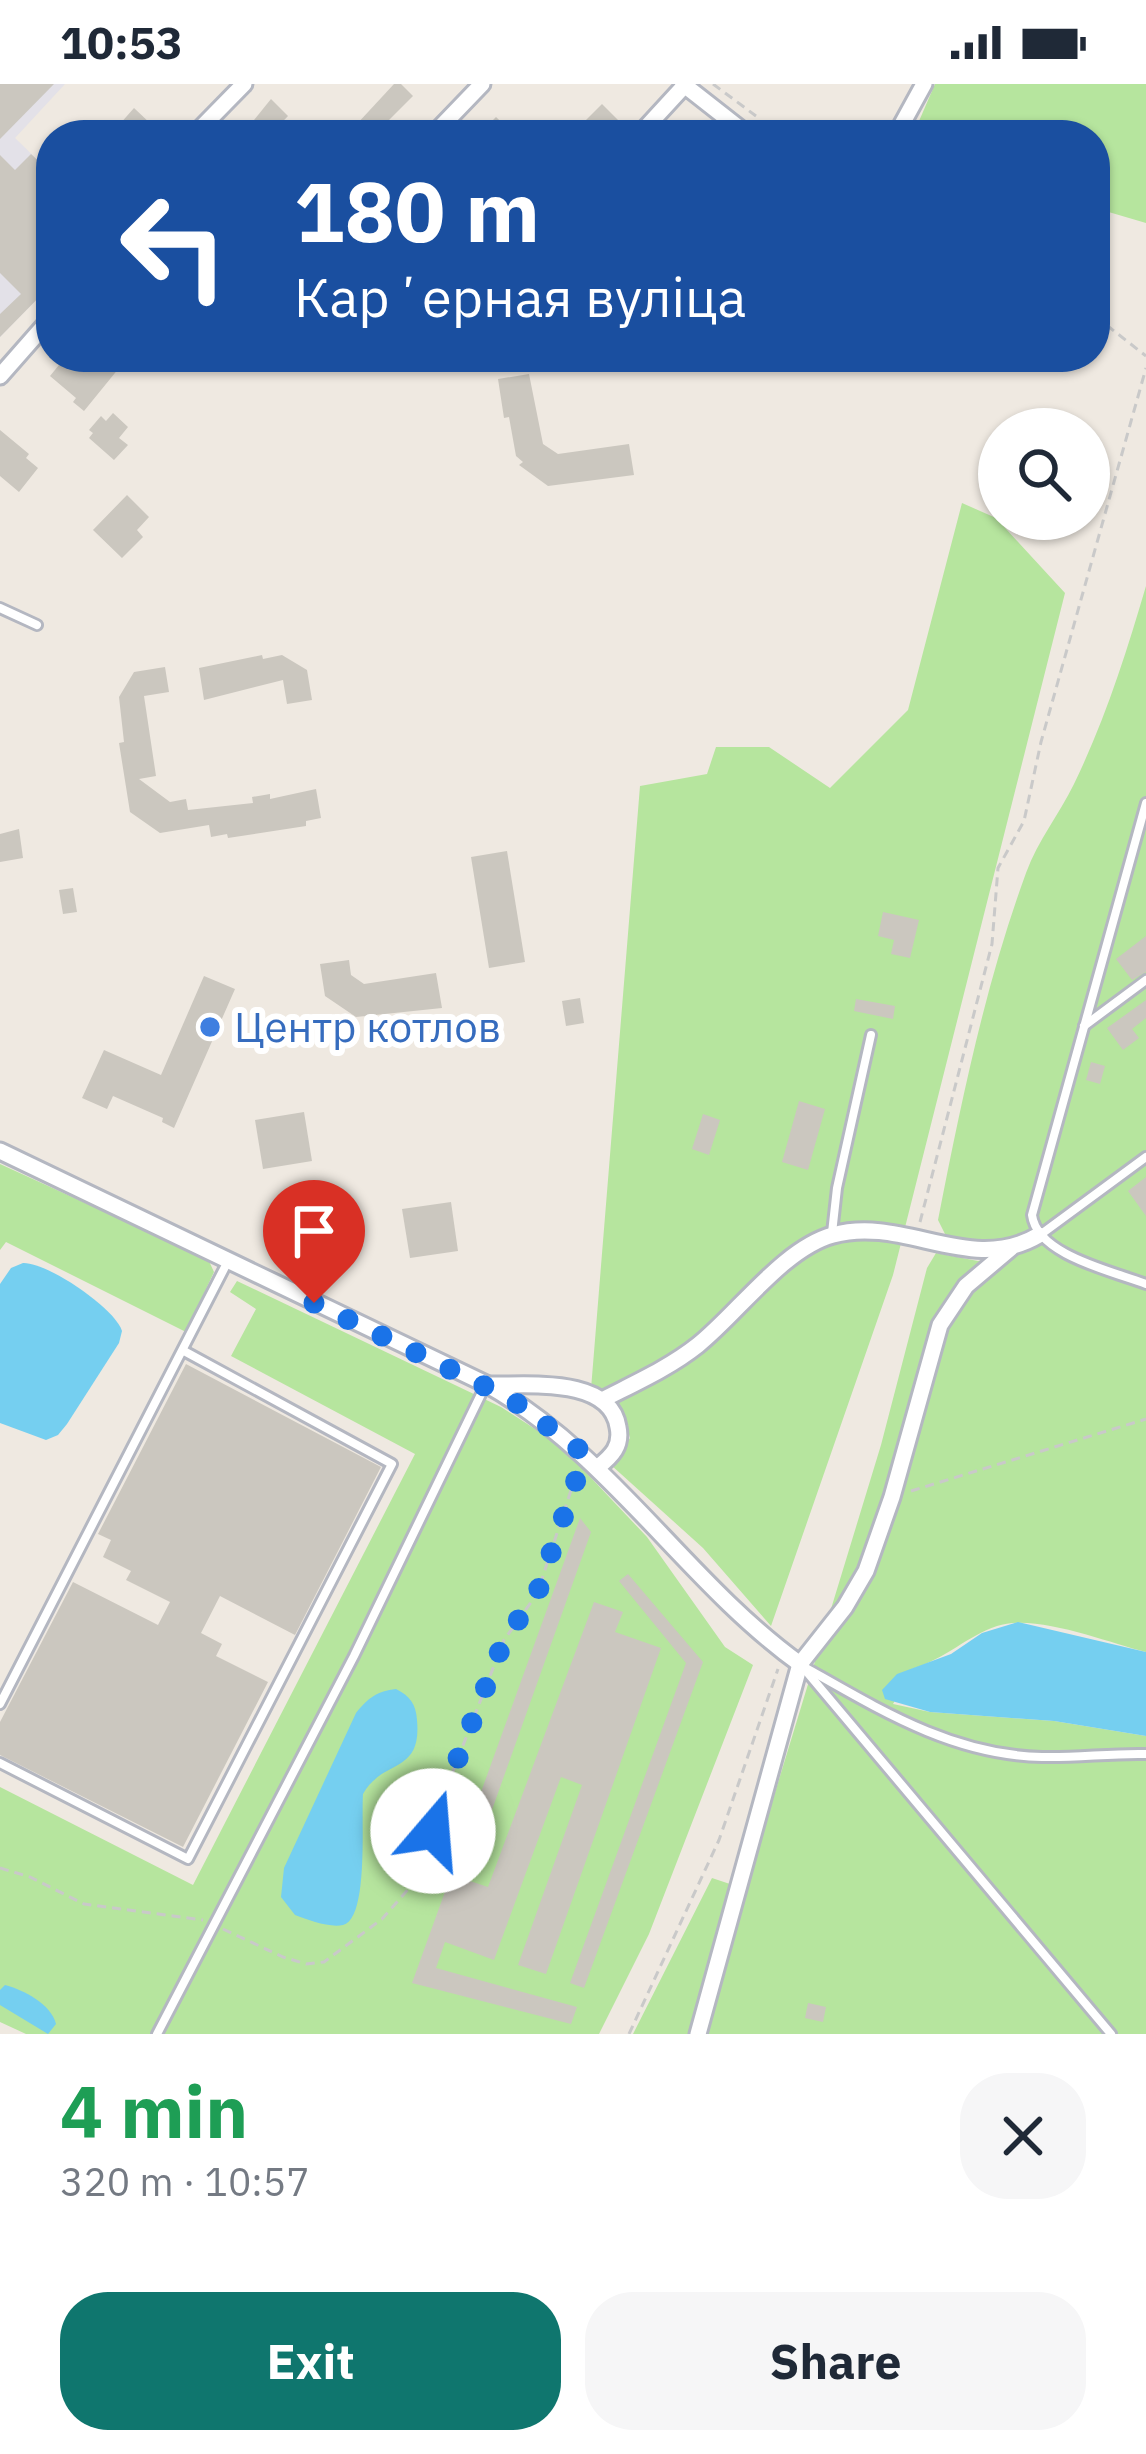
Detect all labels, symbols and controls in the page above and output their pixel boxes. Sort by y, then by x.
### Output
text: 10:53 [60,13,183,71]
text: 180 m [294,156,540,265]
icon: left [96,168,252,324]
text: Карʼерная вуліца [294,262,746,332]
map controls [978,408,1110,540]
button: search [978,408,1110,540]
place label: Центр котлов [234,999,501,1054]
marker: Центр котлов [197,1014,223,1040]
pin [263,1180,365,1303]
icon: arrive [281,1198,347,1264]
position arrow [370,1768,496,1894]
text: 4 min [60,2064,248,2158]
button: close [960,2073,1086,2199]
text: 320 m · 10:57 [60,2156,310,2207]
button: Exit [60,2292,561,2430]
button: Share [585,2292,1086,2430]

